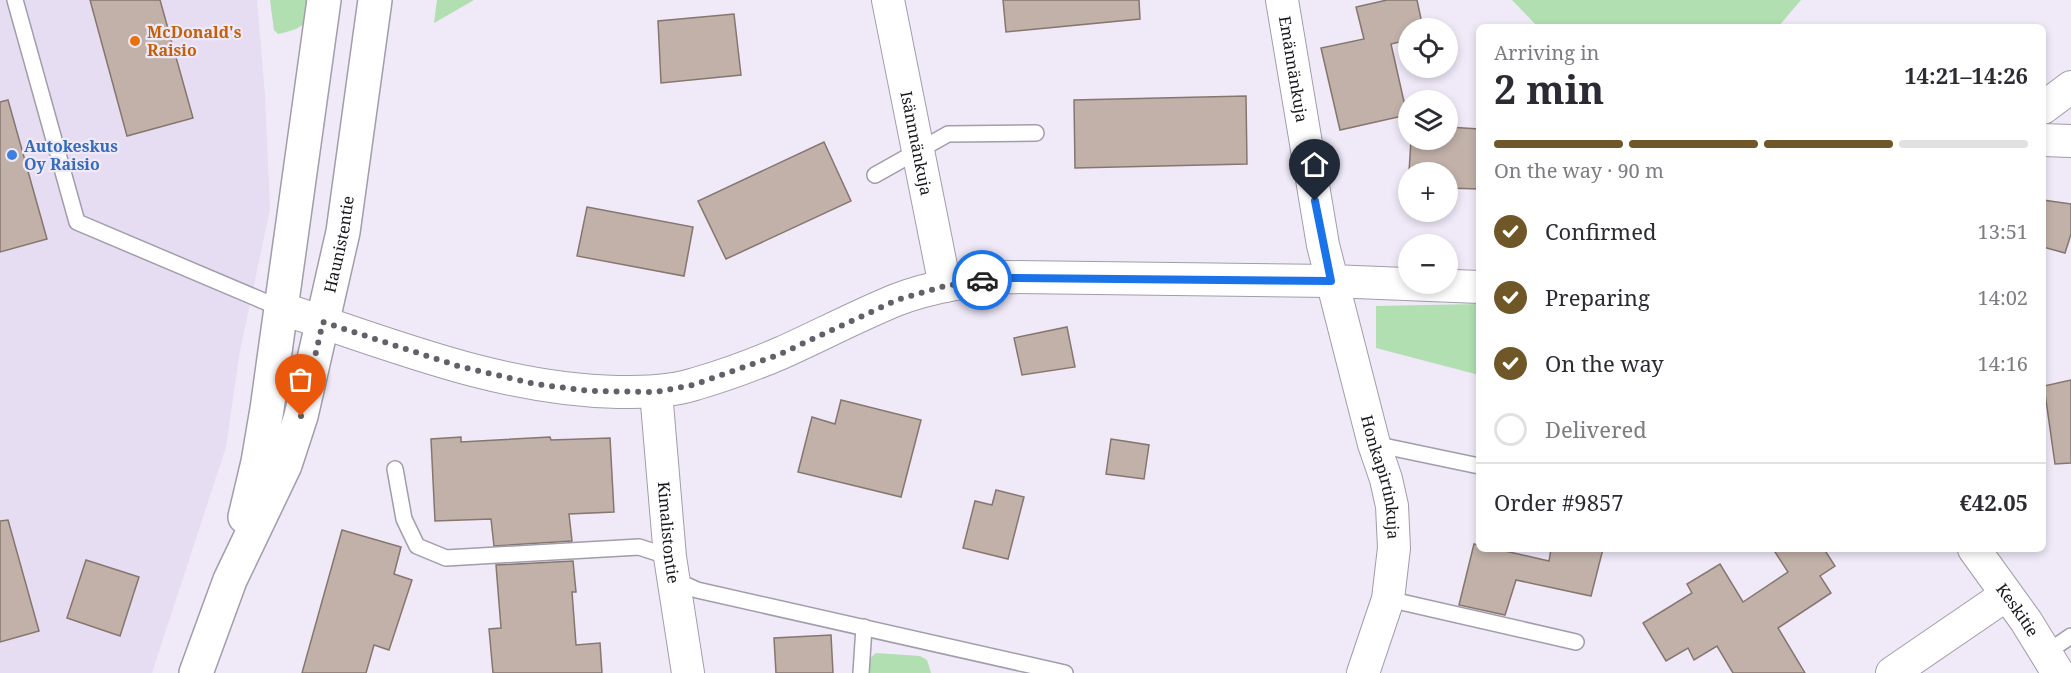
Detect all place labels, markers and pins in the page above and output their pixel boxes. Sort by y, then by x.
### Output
place label: McDonald's Raisio [147,21,242,61]
marker: McDonald's Raisio [128,34,142,48]
place label: Autokeskus Oy Raisio [24,135,118,175]
pin [1289,139,1340,201]
marker: Autokeskus Oy Raisio [5,148,19,162]
pin [275,354,326,416]

